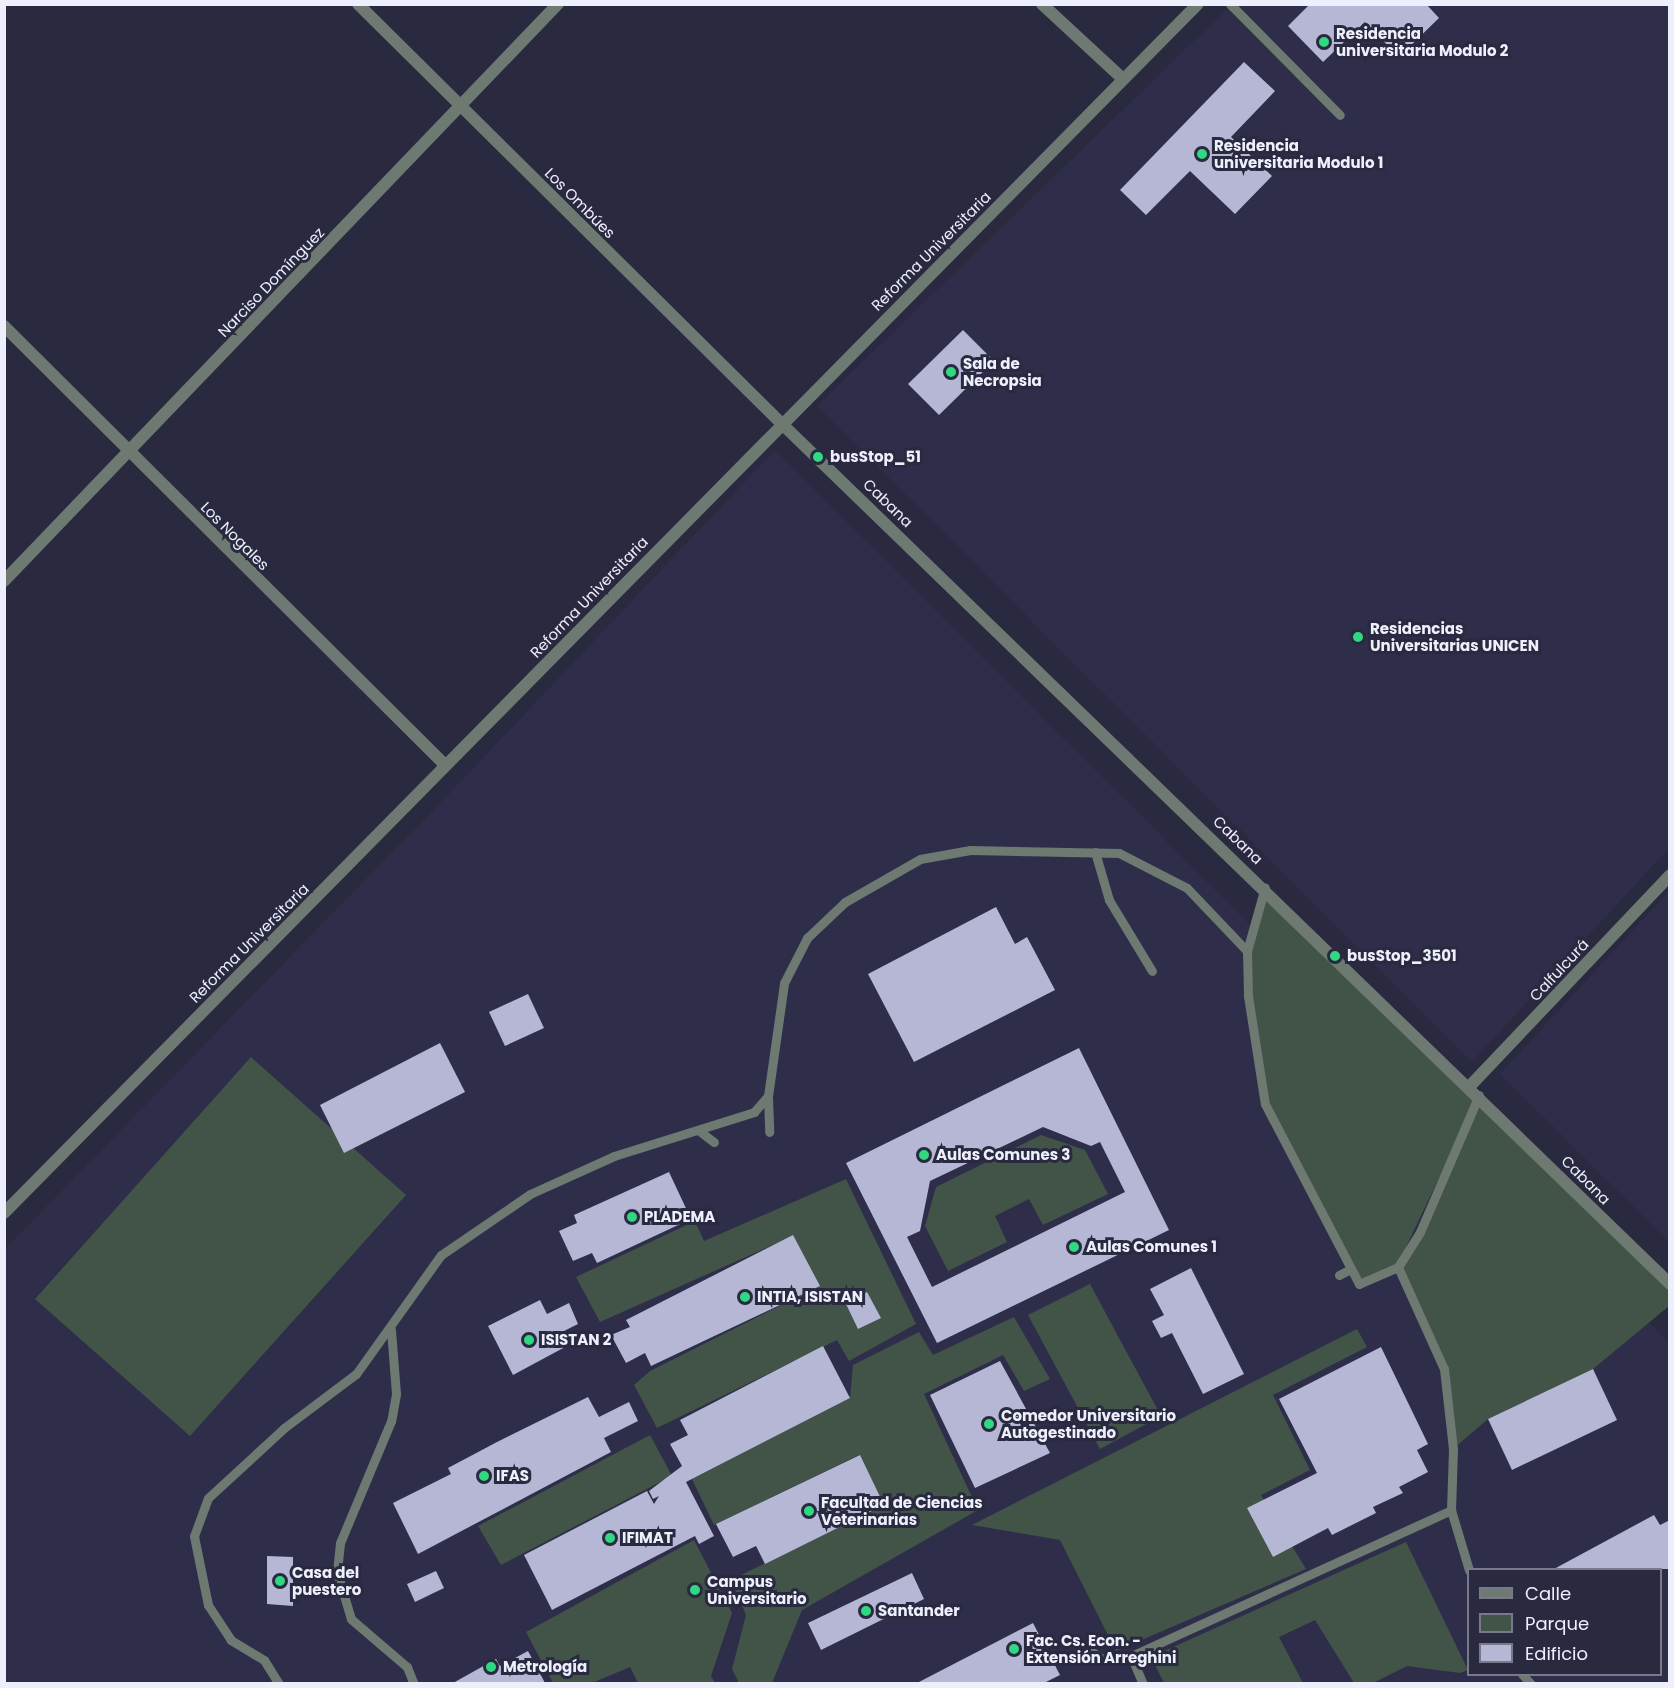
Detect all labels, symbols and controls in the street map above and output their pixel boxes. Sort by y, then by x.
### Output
place label: Residencia universitaria Modulo 2 [1336,24,1508,59]
marker: Residencia universitaria Modulo 2 [1317,35,1331,49]
place label: Residencia universitaria Modulo 1 [1214,136,1383,171]
marker: Residencia universitaria Modulo 1 [1195,147,1209,161]
street label: Los Ombúes [541,164,619,242]
street label: Reforma Universitaria [868,188,994,314]
street label: Narciso Domínguez [214,223,328,341]
place label: Sala de Necropsia [963,354,1042,389]
marker: Sala de Necropsia [944,365,958,379]
place label: busStop_51 [830,448,921,466]
marker: busStop_51 [811,450,825,464]
street label: Cabana [860,475,916,531]
street label: Los Nogales [197,498,273,574]
street label: Reforma Universitaria [526,533,652,661]
place label: Residencias Universitarias UNICEN [1370,619,1539,654]
marker: Residencias Universitarias UNICEN [1351,630,1365,644]
street label: Cabana [1210,812,1266,868]
street label: Reforma Universitaria [186,880,312,1006]
street label: Calfulcurá [1526,935,1592,1005]
place label: busStop_3501 [1347,947,1457,965]
marker: busStop_3501 [1328,949,1342,963]
place label: Aulas Comunes 3 [936,1146,1070,1164]
marker: Aulas Comunes 3 [917,1148,931,1162]
street label: Cabana [1558,1152,1614,1208]
place label: PLADEMA [644,1208,715,1226]
marker: PLADEMA [625,1210,639,1224]
place label: Aulas Comunes 1 [1086,1238,1217,1256]
marker: Aulas Comunes 1 [1067,1240,1081,1254]
place label: INTIA, ISISTAN [757,1288,863,1306]
marker: INTIA, ISISTAN [738,1290,752,1304]
place label: ISISTAN 2 [541,1331,611,1349]
marker: ISISTAN 2 [522,1333,536,1347]
place label: Comedor Universitario Autogestinado [1001,1406,1176,1441]
marker: Comedor Universitario Autogestinado [982,1417,996,1431]
place label: IFAS [496,1467,529,1485]
marker: IFAS [477,1469,491,1483]
place label: Facultad de Ciencias Veterinarias [821,1493,983,1528]
marker: Facultad de Ciencias Veterinarias [802,1504,816,1518]
place label: IFIMAT [622,1529,673,1547]
marker: IFIMAT [603,1531,617,1545]
place label: Casa del puestero [292,1563,361,1598]
legend [1467,1568,1662,1676]
place label: Campus Universitario [707,1572,807,1607]
marker: Casa del puestero [273,1574,287,1588]
text: Calle [1525,1581,1571,1606]
marker: Campus Universitario [688,1583,702,1597]
place label: Santander [878,1602,960,1620]
marker: Santander [859,1604,873,1618]
text: Parque [1525,1611,1589,1636]
place label: Fac. Cs. Econ. - Extensión Arreghini [1026,1631,1176,1666]
text: Edificio [1525,1641,1588,1666]
marker: Fac. Cs. Econ. - Extensión Arreghini [1007,1642,1021,1656]
place label: Metrología [503,1658,587,1676]
marker: Metrología [484,1660,498,1674]

